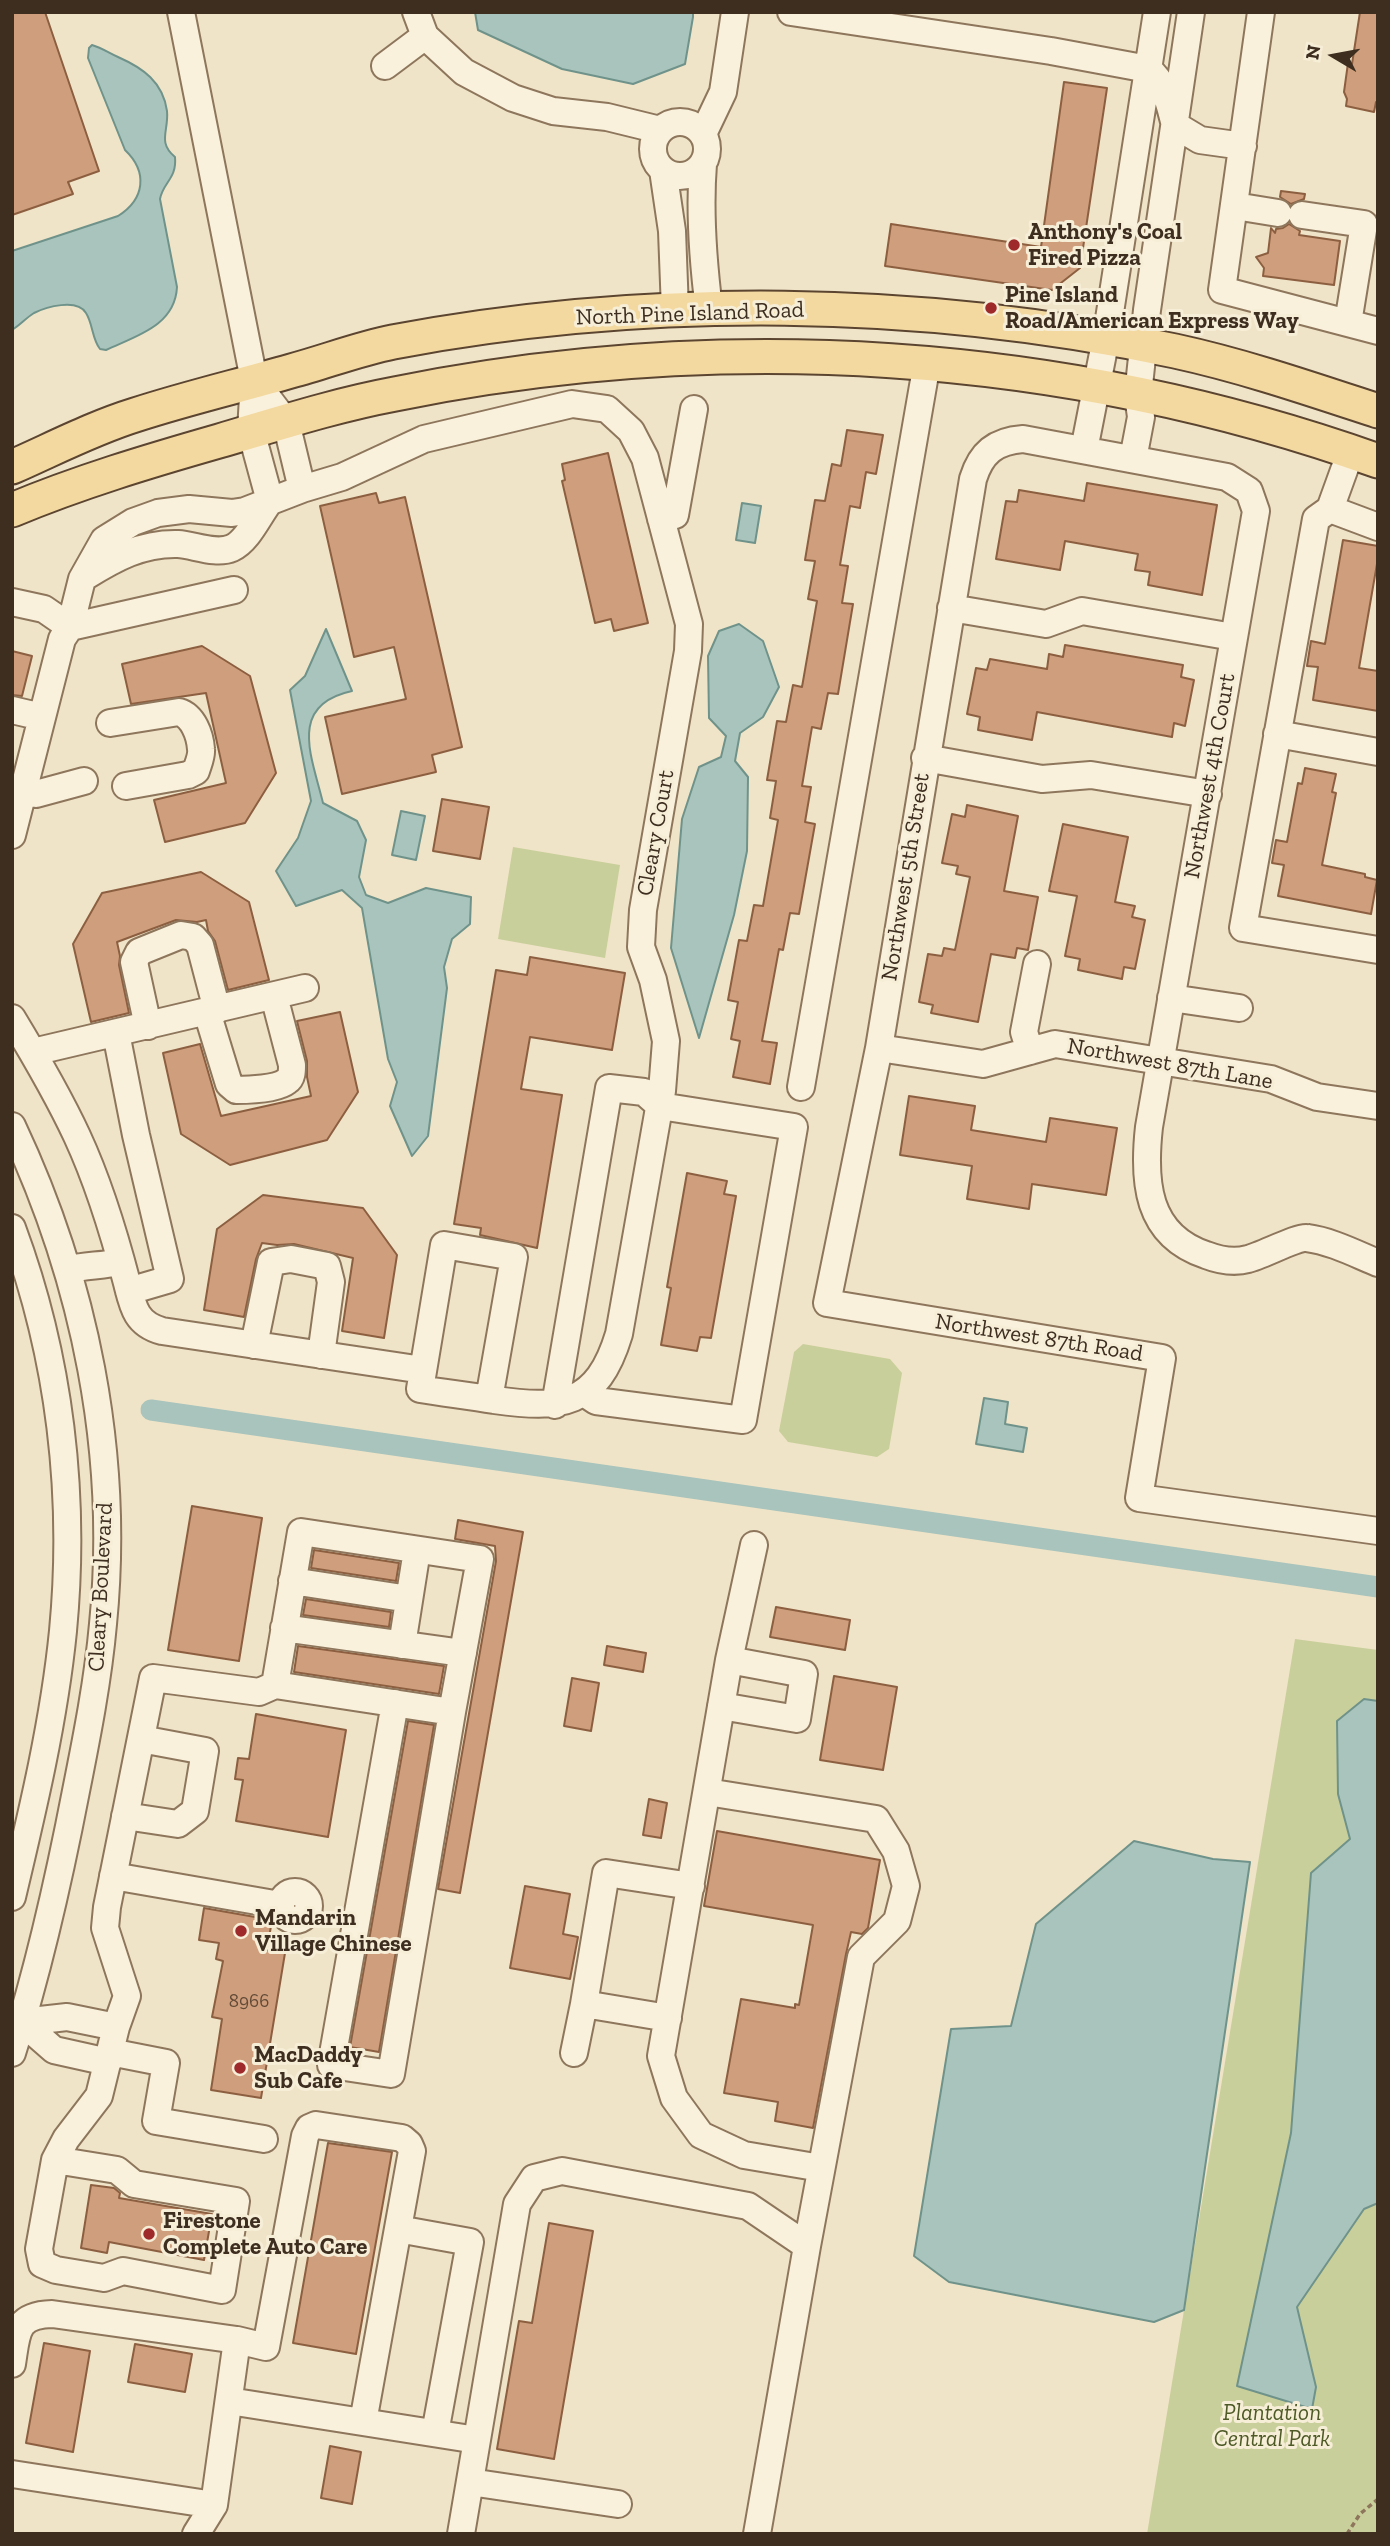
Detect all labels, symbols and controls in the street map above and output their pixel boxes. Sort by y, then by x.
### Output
north arrow [1299,21,1369,91]
text: N [1300,43,1325,61]
place label: Anthony's Coal Fired Pizza [1028,218,1182,272]
marker: Anthony's Coal Fired Pizza [1006,237,1022,253]
place label: Pine Island Road/American Express Way [1005,281,1299,335]
street label: North Pine Island Road [575,296,805,332]
marker: Pine Island Road/American Express Way [983,300,999,316]
street label: Northwest 4th Court [1178,671,1242,881]
street label: Cleary Court [631,768,681,898]
street label: Northwest 5th Street [876,771,936,983]
street label: Northwest 87th Lane [1065,1032,1275,1096]
street label: Northwest 87th Road [933,1308,1145,1368]
street label: Cleary Boulevard [83,1502,119,1672]
place label: Mandarin Village Chinese [255,1904,412,1958]
marker: Mandarin Village Chinese [233,1923,249,1939]
house number: 8966 [229,1991,269,2013]
place label: MacDaddy Sub Cafe [254,2041,363,2095]
marker: MacDaddy Sub Cafe [232,2060,248,2076]
place label: Firestone Complete Auto Care [163,2207,367,2261]
marker: Firestone Complete Auto Care [141,2226,157,2242]
park label: Plantation Central Park [1214,2399,1330,2453]

